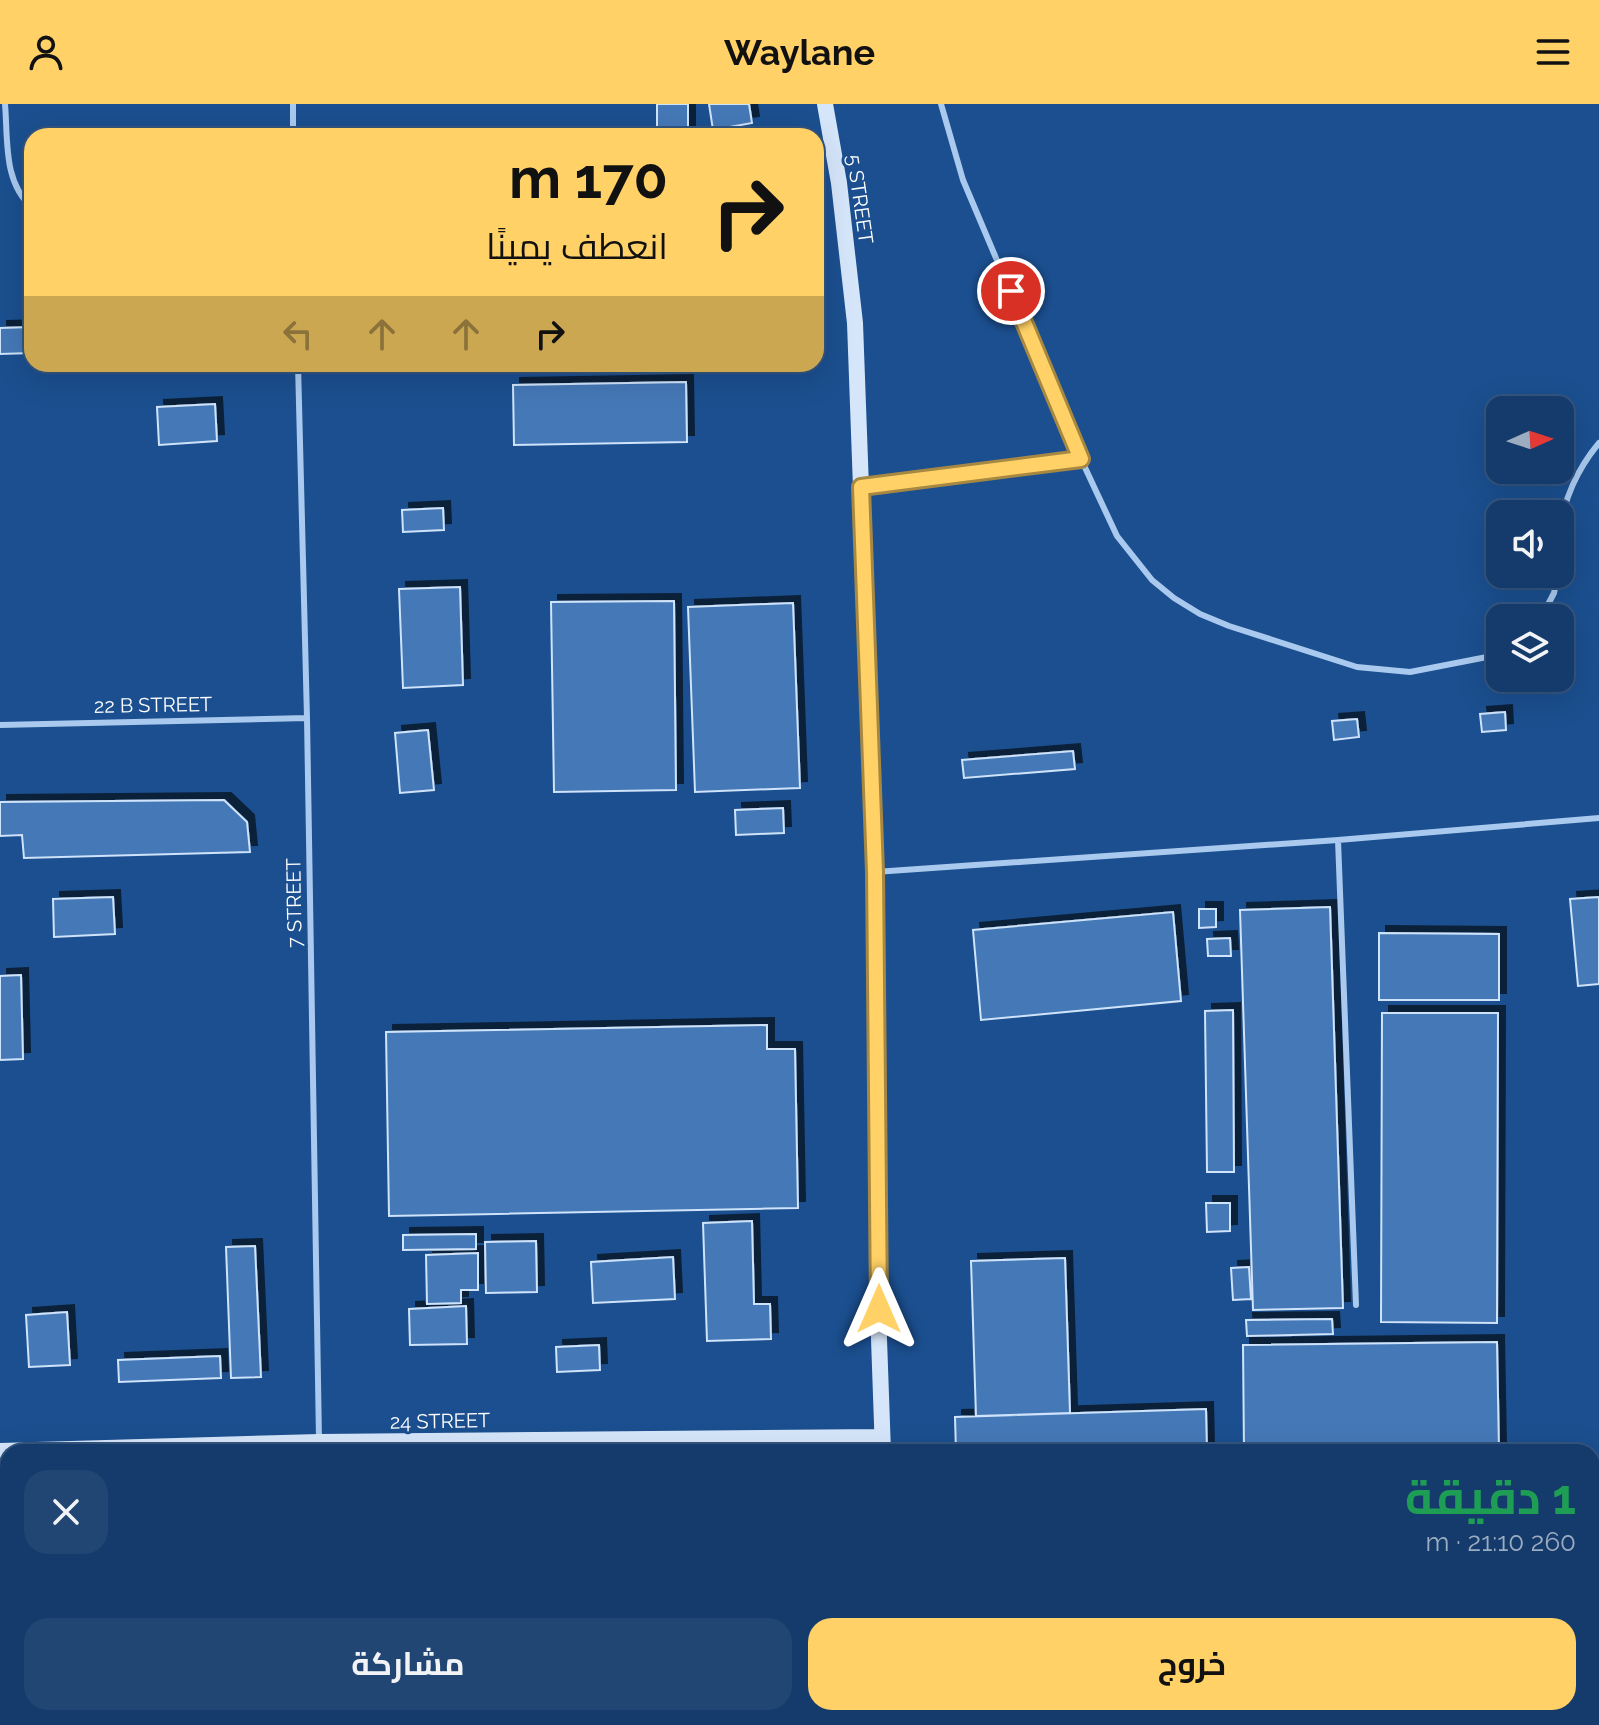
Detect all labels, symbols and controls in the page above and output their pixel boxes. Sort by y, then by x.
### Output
icon: person [24,30,68,74]
icon: menu [1531,30,1575,74]
text: Waylane [724,31,875,73]
text: 170 m [509,145,668,211]
street label: 5 STREET [842,153,878,245]
icon: right [696,160,800,264]
text: انعطف يمينًا [486,225,668,267]
pin [977,257,1045,325]
icon: arrive [989,269,1033,313]
icon: left [276,312,320,356]
icon: ahead [360,312,404,356]
icon: ahead [444,312,488,356]
icon: right [528,312,572,356]
north arrow [1486,396,1574,484]
map controls [1486,396,1574,692]
button: sound [1486,500,1574,588]
button: layers [1486,604,1574,692]
street label: 22 B STREET [94,692,212,718]
street label: 7 STREET [281,858,307,948]
position arrow [837,1267,921,1351]
street label: 24 STREET [390,1408,490,1434]
text: 1 دقيقة [1405,1469,1576,1525]
button: close [24,1470,108,1554]
text: 260 m · 21:10 [1426,1527,1576,1557]
button: مشاركة [24,1618,792,1710]
button: خروج [808,1618,1576,1710]

